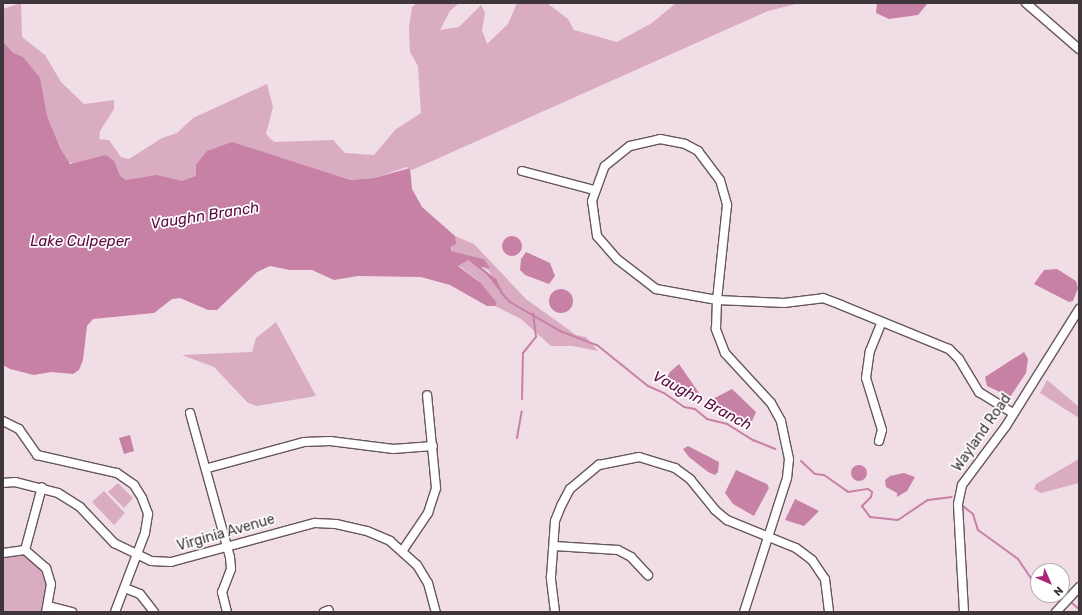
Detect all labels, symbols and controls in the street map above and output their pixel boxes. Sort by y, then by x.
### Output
water label: Vaughn Branch [149,199,261,233]
water label: Lake Culpeper [30,233,130,251]
water label: Vaughn Branch [649,367,755,435]
street label: Wayland Road [949,391,1015,475]
street label: Virginia Avenue [175,511,277,555]
north arrow [1030,563,1070,603]
text: N [1051,584,1066,599]

